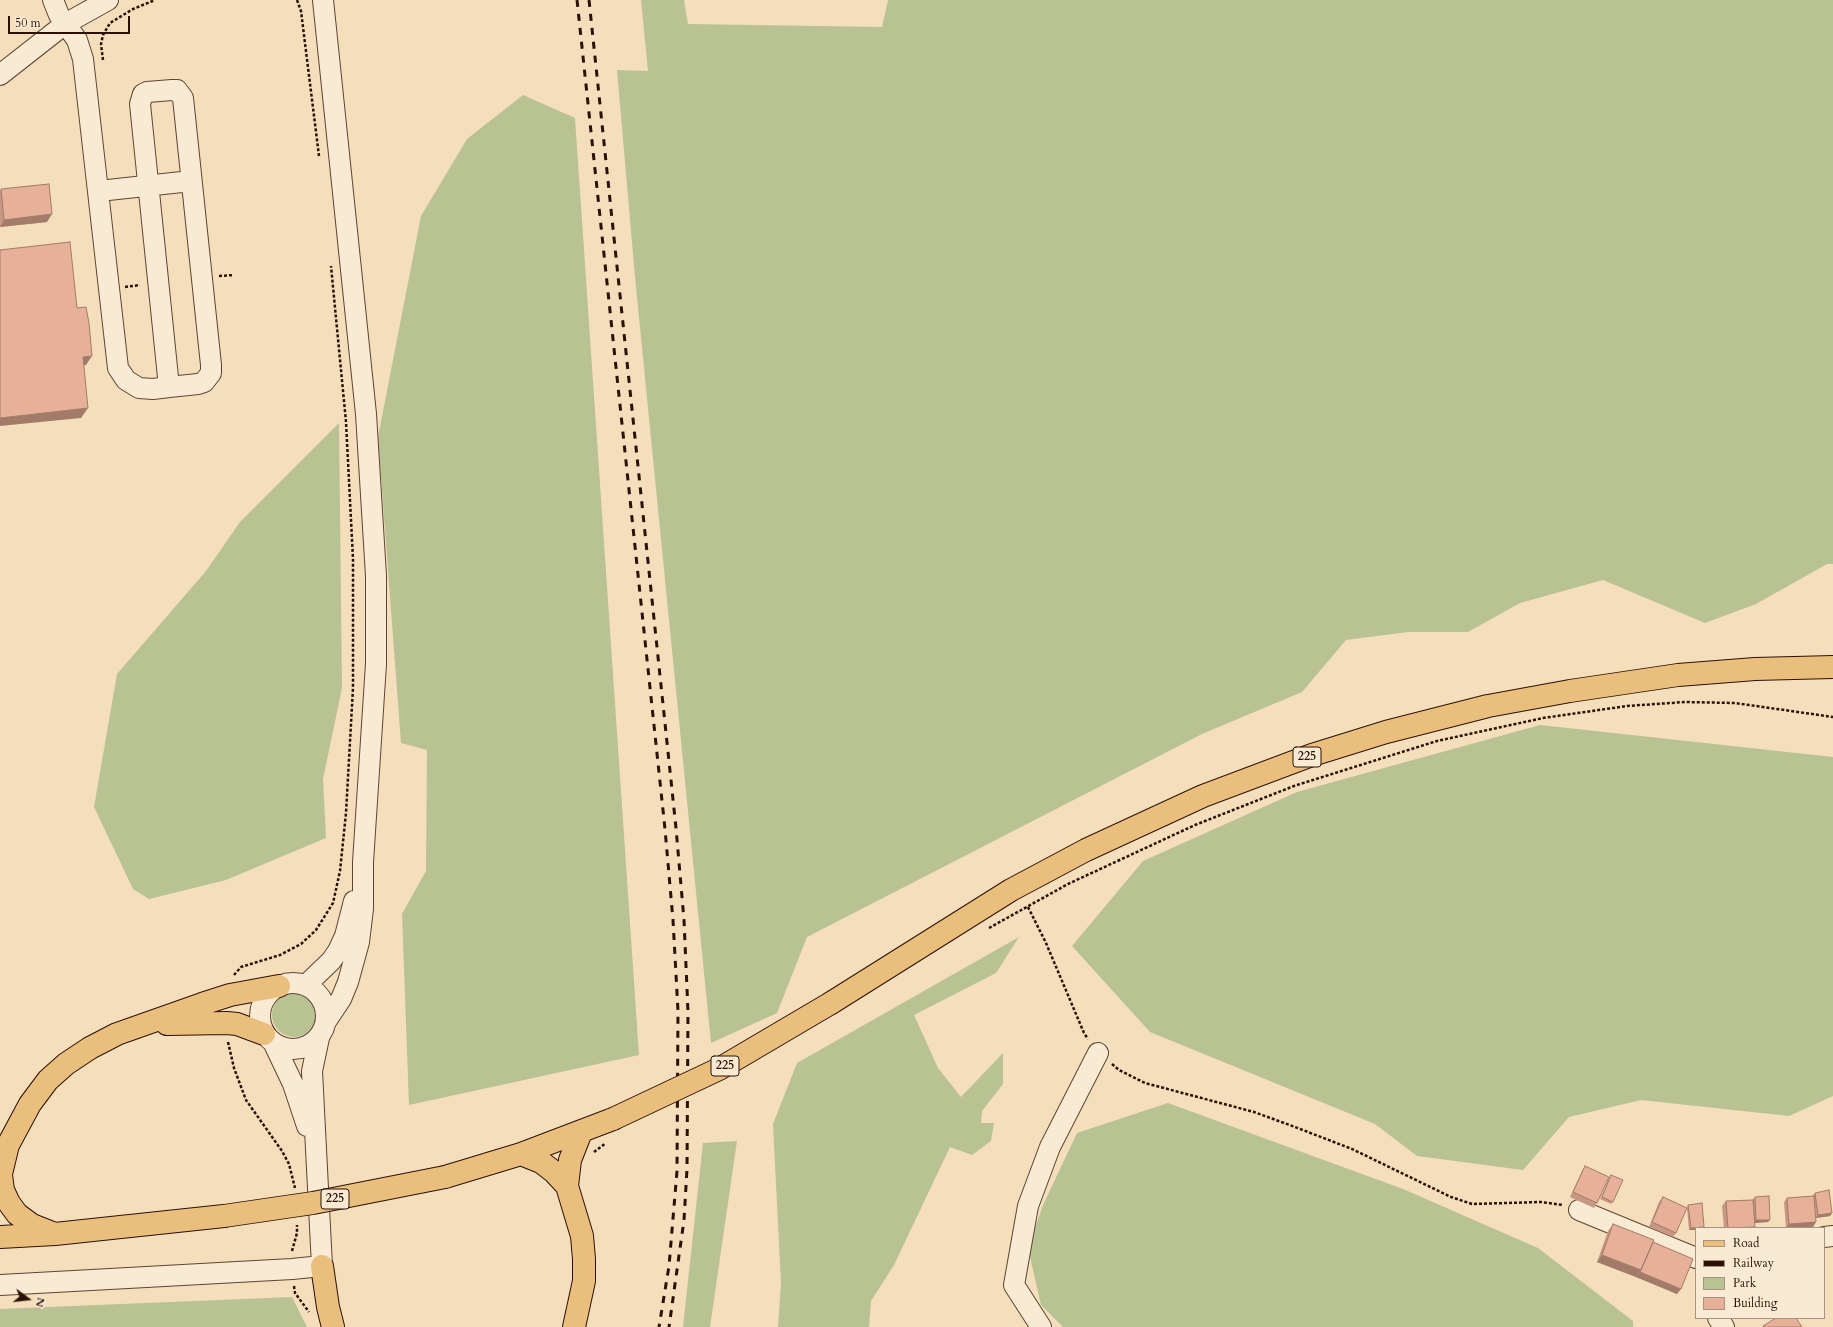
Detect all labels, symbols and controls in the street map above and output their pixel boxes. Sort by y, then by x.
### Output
scale bar [10,8,132,34]
text: 50 m [15,15,41,31]
road number: 225 [1293,747,1321,767]
road number: 225 [711,1056,739,1076]
road number: 225 [321,1189,349,1209]
legend [1695,1227,1825,1319]
text: Road [1733,1235,1759,1251]
text: Railway [1733,1255,1774,1271]
text: Park [1733,1275,1756,1291]
north arrow [8,1279,48,1319]
text: Building [1733,1295,1777,1311]
text: N [32,1296,49,1309]

